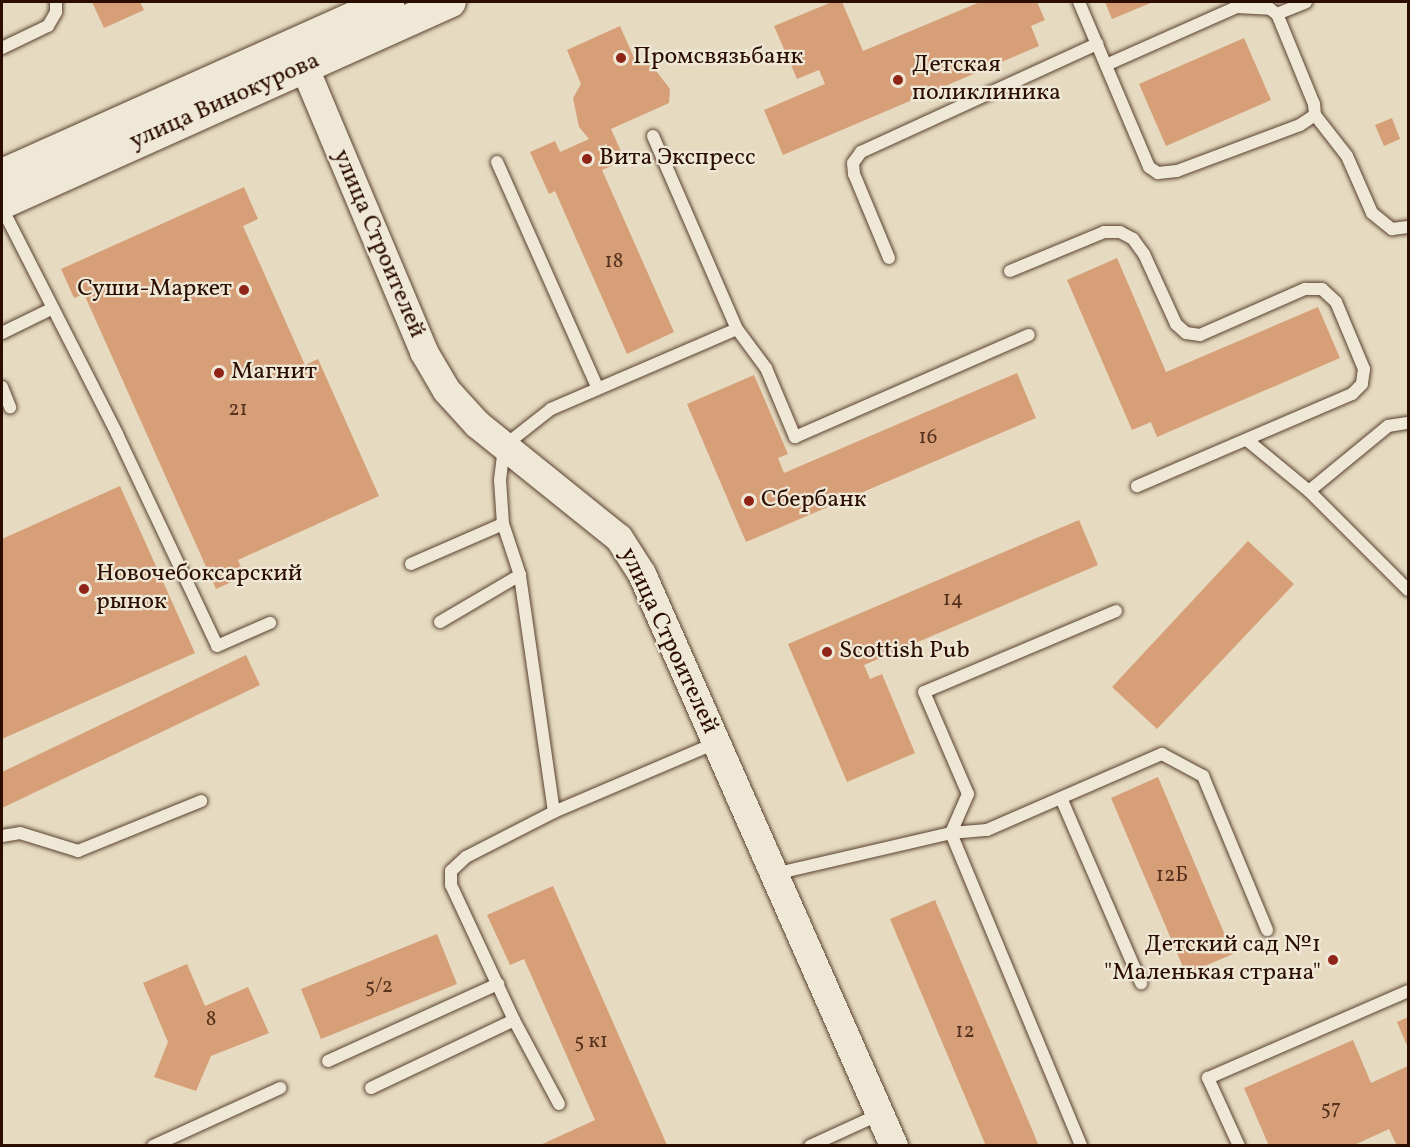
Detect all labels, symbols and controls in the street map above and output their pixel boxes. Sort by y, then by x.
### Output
place label: Промсвязьбанк [633,44,803,72]
street label: улица Винокурова [126,47,324,157]
marker: Промсвязьбанк [614,51,628,65]
place label: Детская поликлиника [912,52,1061,108]
marker: Детская поликлиника [889,71,907,89]
street label: улица Строителей [325,145,431,343]
place label: Вита Экспресс [599,145,756,173]
marker: Вита Экспресс [580,152,594,166]
house number: 18 [605,249,623,275]
place label: Суши-Маркет [77,276,232,304]
marker: Суши-Маркет [237,283,251,297]
place label: Магнит [231,359,317,387]
marker: Магнит [212,366,226,380]
house number: 21 [228,397,248,423]
house number: 16 [919,425,937,451]
place label: Сбербанк [761,487,867,515]
marker: Сбербанк [742,494,756,508]
street label: улица Строителей [612,543,724,739]
place label: Новочебоксарский рынок [96,561,302,617]
marker: Новочебоксарский рынок [77,582,91,596]
house number: 14 [943,587,963,613]
place label: Scottish Pub [839,638,970,666]
marker: Scottish Pub [820,645,834,659]
house number: 12Б [1156,863,1188,889]
place label: Детский сад №1 "Маленькая страна" [1104,932,1321,988]
marker: Детский сад №1 "Маленькая страна" [1326,953,1340,967]
house number: 5/2 [365,974,393,1000]
house number: 8 [206,1007,216,1033]
house number: 12 [955,1019,975,1045]
house number: 5 к1 [574,1029,608,1055]
house number: 57 [1321,1096,1341,1122]

